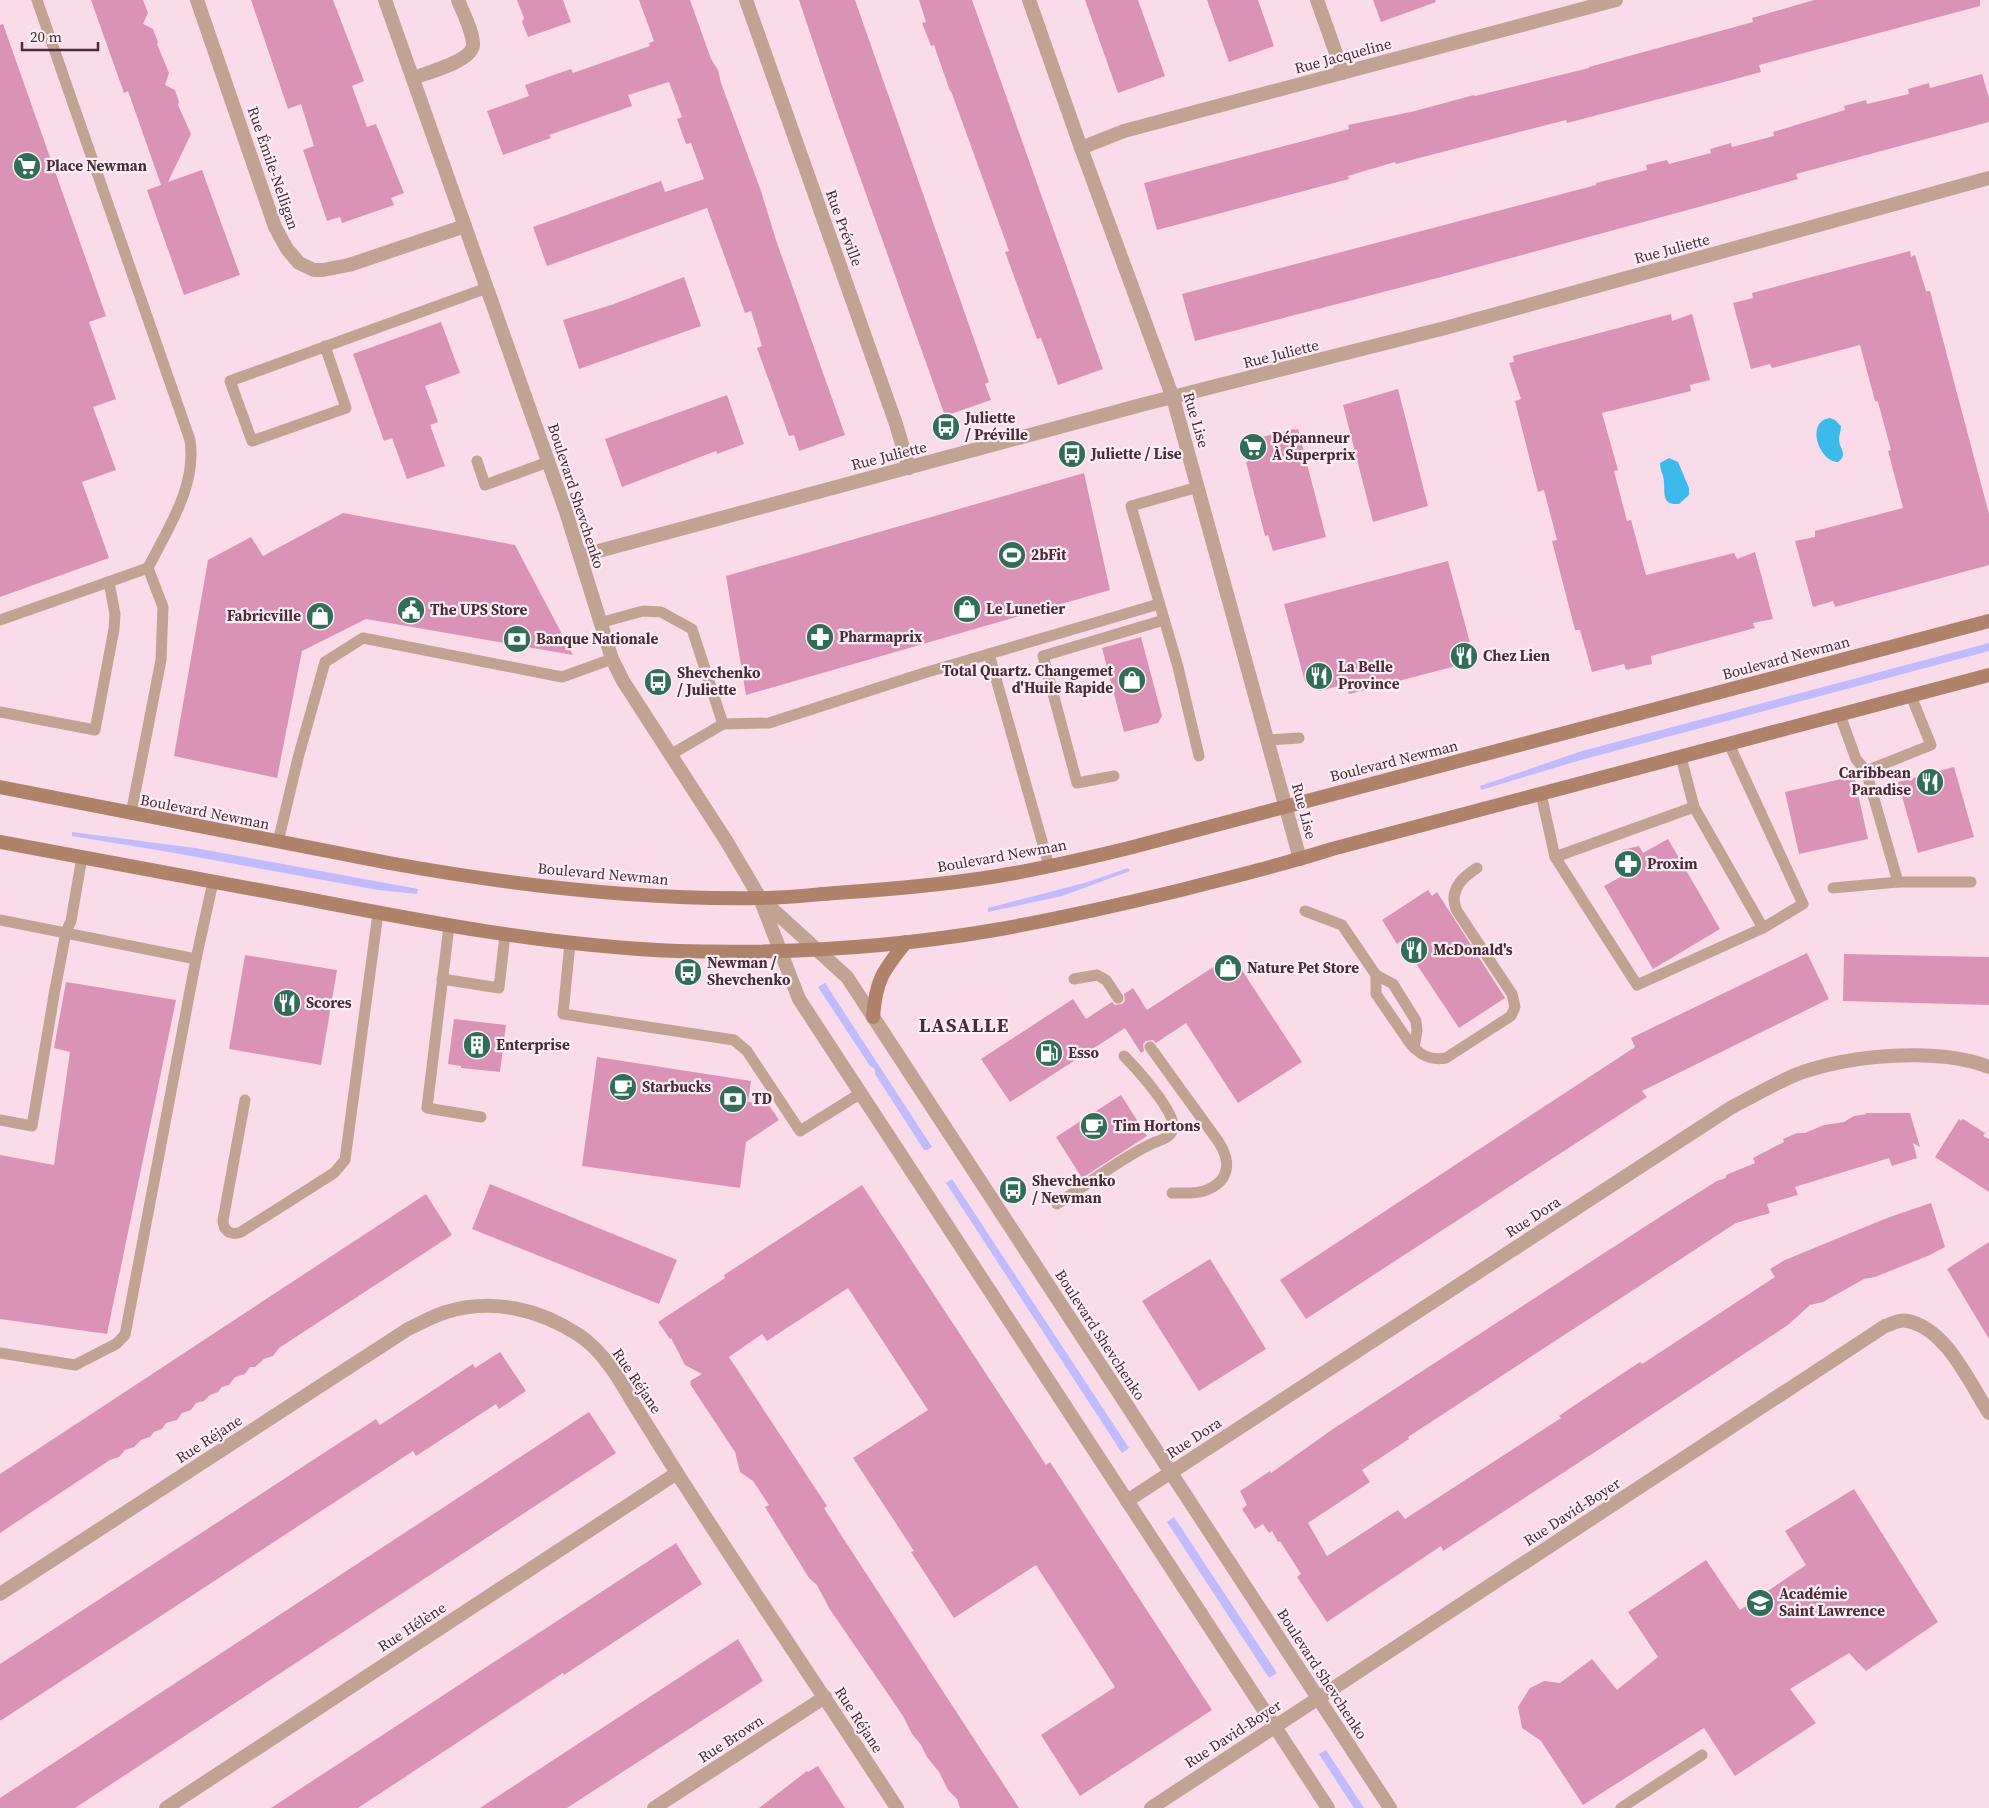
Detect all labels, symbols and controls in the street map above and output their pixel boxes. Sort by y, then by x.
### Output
scale bar [22,20,99,52]
text: 20 m [30,26,62,47]
street label: Rue Jacqueline [1292,32,1394,79]
street label: Rue Émile-Nelligan [243,103,304,232]
supermarket icon: Place Newman [12,151,42,181]
place label: Place Newman [46,155,147,176]
street label: Rue Préville [821,186,868,270]
street label: Rue Juliette [1632,228,1712,269]
street label: Rue Juliette [1241,334,1321,373]
street label: Rue Lise [1179,390,1215,450]
place label: Juliette / Préville [964,407,1028,445]
bus stop icon: Juliette / Préville [931,412,961,442]
street label: Boulevard Shevchenko [543,420,610,571]
place label: Dépanneur À Superprix [1272,427,1356,465]
supermarket icon: Dépanneur À Superprix [1238,432,1268,462]
street label: Rue Juliette [849,436,929,475]
bus stop icon: Juliette / Lise [1057,439,1087,469]
place label: Juliette / Lise [1090,443,1182,464]
sports icon: 2bFit [997,540,1027,570]
place label: 2bFit [1031,544,1067,565]
shop icon: Le Lunetier [952,594,982,624]
public building icon: The UPS Store [396,595,426,625]
place label: Le Lunetier [986,598,1065,619]
place label: The UPS Store [430,599,528,620]
shop icon: Fabricville [305,601,335,631]
place label: Fabricville [227,605,301,626]
pharmacy icon: Pharmaprix [805,622,835,652]
bank icon: Banque Nationale [502,624,532,654]
place label: Pharmaprix [839,626,923,647]
place label: Banque Nationale [536,628,659,649]
street label: Boulevard Newman [1720,630,1852,685]
restaurant icon: Chez Lien [1449,641,1479,671]
place label: Chez Lien [1483,645,1550,666]
place label: La Belle Province [1338,656,1400,694]
place label: Total Quartz. Changemet d'Huile Rapide [942,660,1114,698]
restaurant icon: La Belle Province [1304,661,1334,691]
place label: Shevchenko / Juliette [677,662,761,700]
shop icon: Total Quartz. Changemet d'Huile Rapide [1117,665,1147,695]
bus stop icon: Shevchenko / Juliette [643,667,673,697]
street label: Boulevard Newman [1328,734,1460,787]
place label: Caribbean Paradise [1839,762,1911,800]
restaurant icon: Caribbean Paradise [1915,767,1945,797]
street label: Rue Lise [1287,781,1322,841]
street label: Boulevard Newman [139,789,272,834]
street label: Boulevard Newman [935,834,1068,877]
pharmacy icon: Proxim [1613,849,1643,879]
place label: Proxim [1647,853,1698,874]
street label: Boulevard Newman [537,857,669,890]
restaurant icon: McDonald's [1399,935,1429,965]
place label: McDonald's [1433,939,1513,960]
place label: Newman / Shevchenko [707,952,791,990]
shop icon: Nature Pet Store [1213,953,1243,983]
bus stop icon: Newman / Shevchenko [673,957,703,987]
place label: Nature Pet Store [1247,957,1359,978]
restaurant icon: Scores [272,988,302,1018]
place label: Scores [306,992,352,1013]
district label: LASALLE [919,1011,1009,1039]
building icon: Enterprise [462,1030,492,1060]
place label: Enterprise [496,1034,570,1055]
fuel station icon: Esso [1034,1038,1064,1068]
place label: Esso [1068,1042,1100,1063]
cafe icon: Starbucks [608,1072,638,1102]
place label: Starbucks [642,1076,711,1097]
bank icon: TD [718,1084,748,1114]
place label: TD [752,1088,773,1109]
cafe icon: Tim Hortons [1079,1111,1109,1141]
place label: Tim Hortons [1113,1115,1200,1136]
place label: Shevchenko / Newman [1032,1170,1116,1208]
bus stop icon: Shevchenko / Newman [998,1175,1028,1205]
street label: Rue Dora [1501,1191,1565,1242]
street label: Boulevard Shevchenko [1050,1265,1151,1404]
street label: Rue Réjane [608,1344,667,1418]
street label: Rue Réjane [172,1409,246,1468]
street label: Rue Dora [1162,1412,1226,1463]
street label: Rue David-Boyer [1519,1472,1625,1551]
place label: Académie Saint Lawrence [1779,1583,1885,1621]
school or university icon: Académie Saint Lawrence [1745,1588,1775,1618]
street label: Rue Hélène [374,1597,450,1656]
street label: Boulevard Shevchenko [1272,1604,1373,1743]
street label: Rue Réjane [830,1683,889,1757]
street label: Rue David-Boyer [1180,1694,1286,1773]
street label: Rue Brown [694,1710,767,1767]

